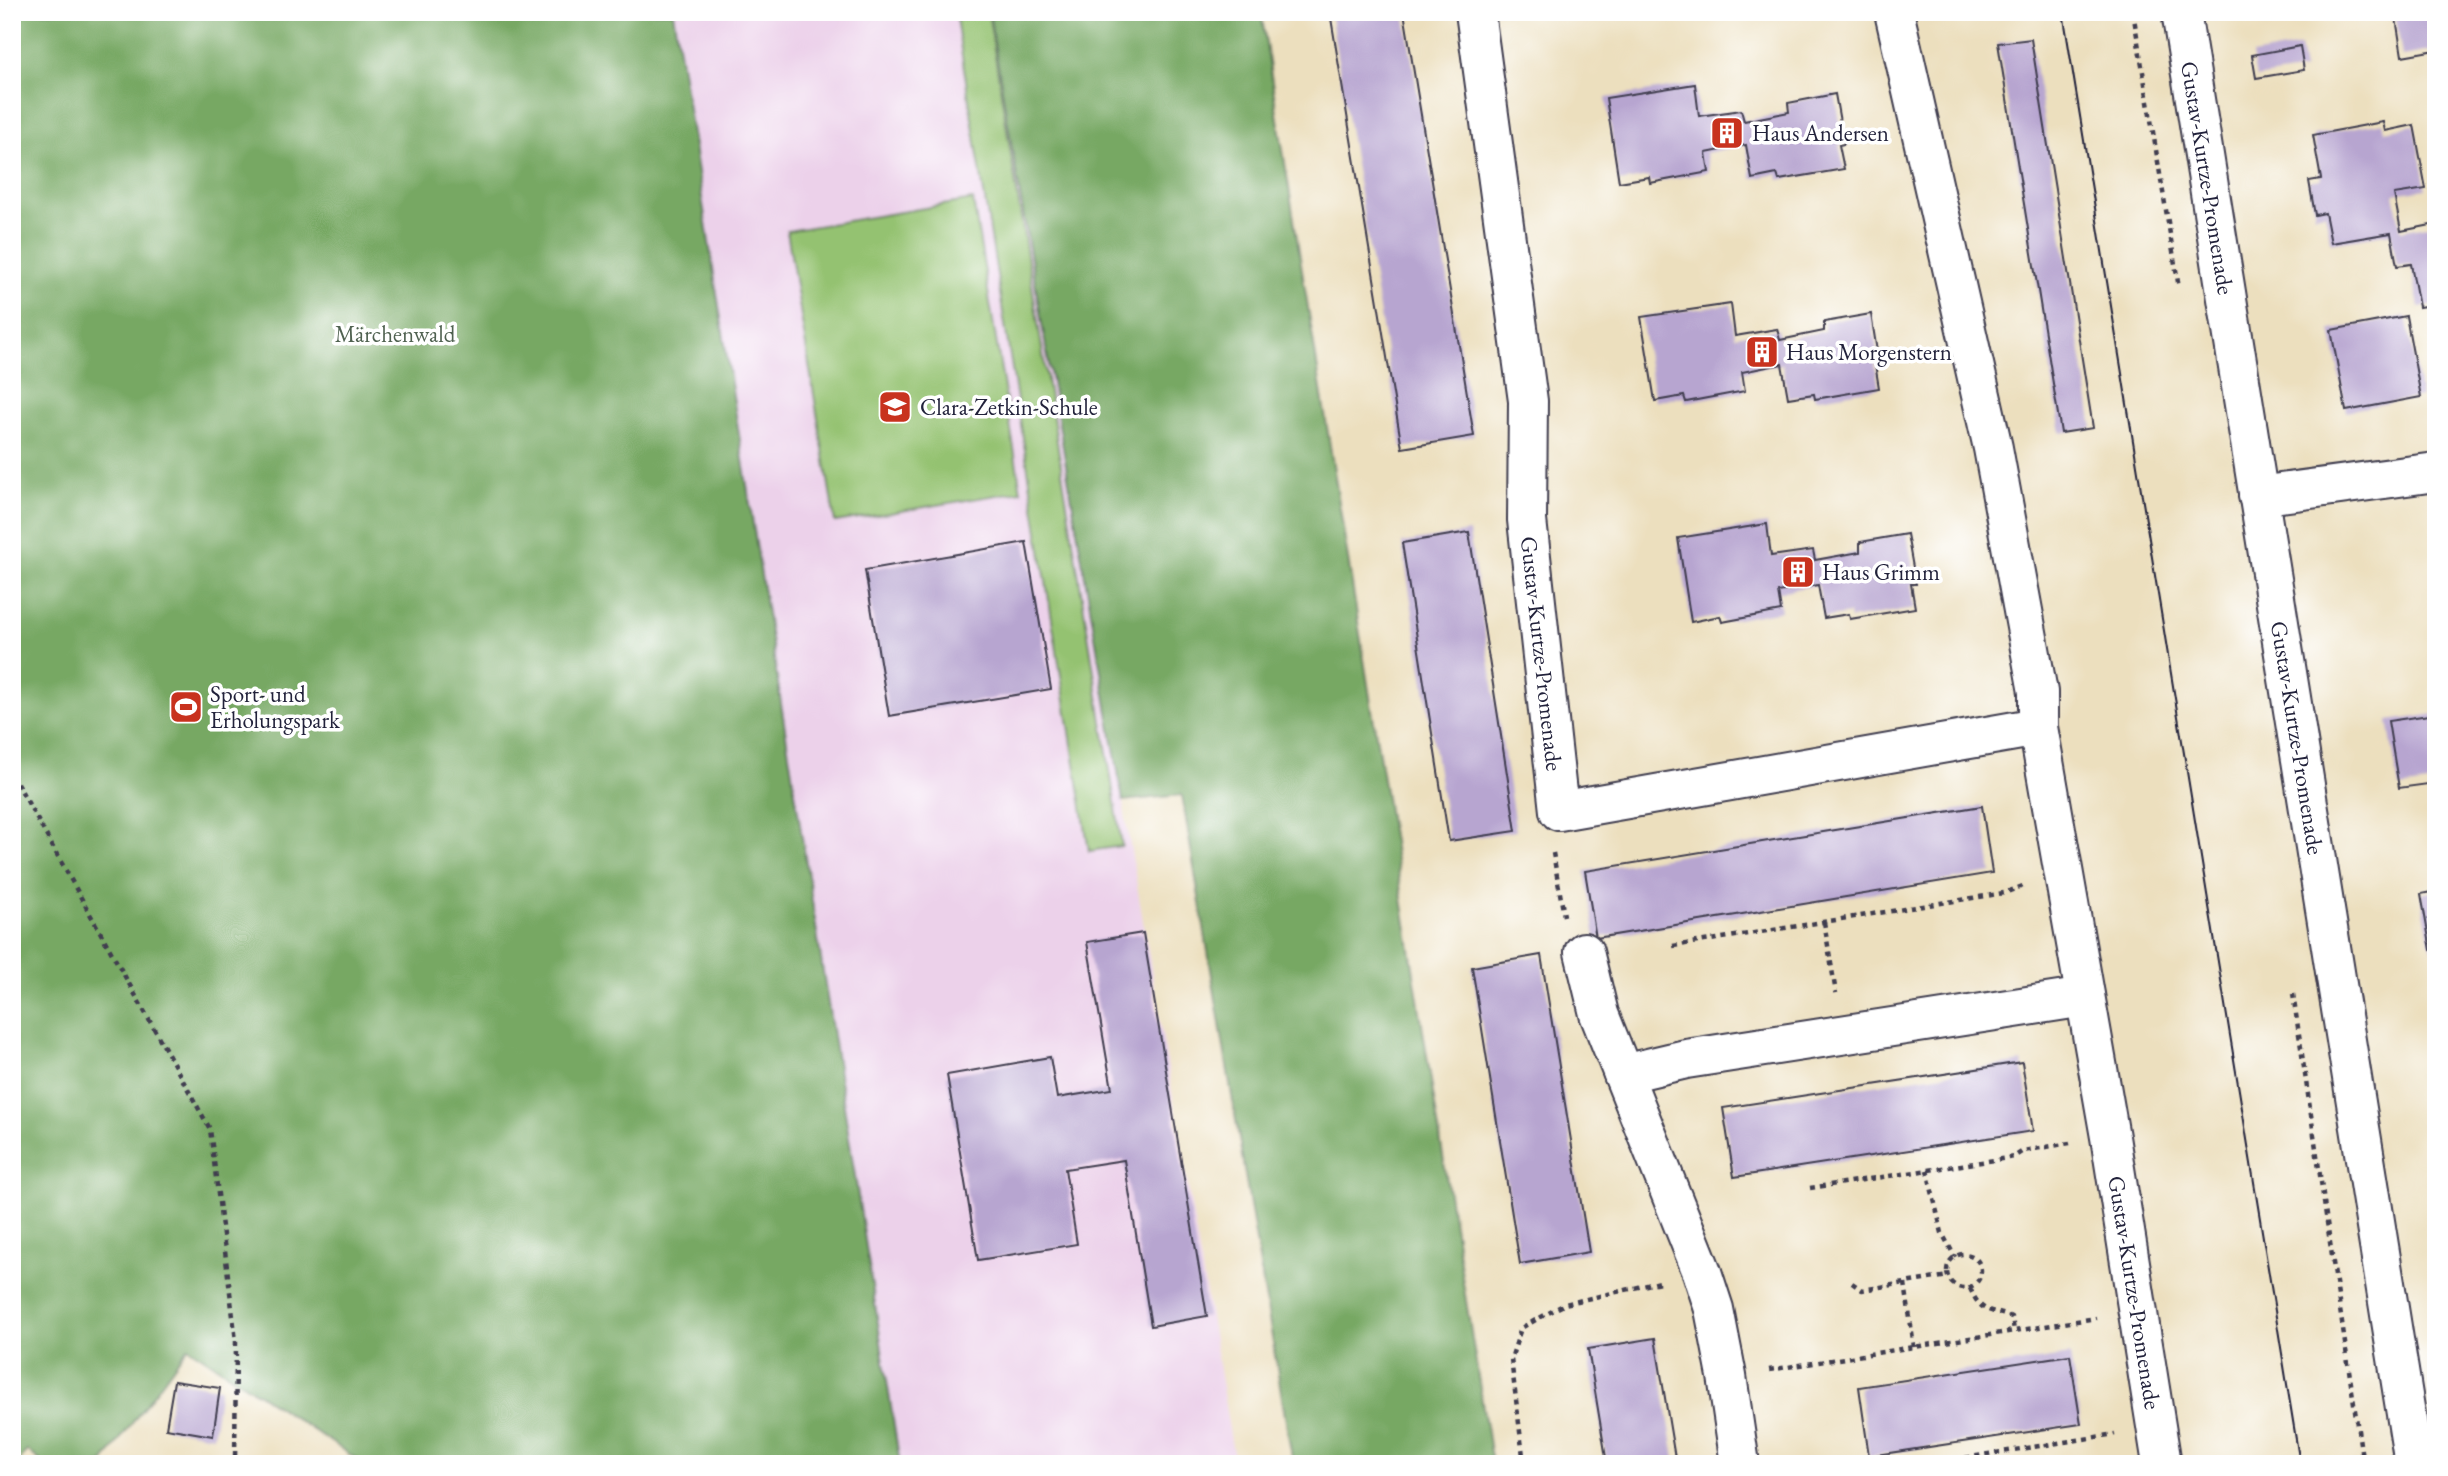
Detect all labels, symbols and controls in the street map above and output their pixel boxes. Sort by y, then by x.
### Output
street label: Gustav-Kurtze-Promenade [2174,59,2241,297]
building icon: Haus Andersen [1708,114,1746,152]
place label: Haus Andersen [1752,118,1889,148]
park label: Märchenwald [335,319,456,349]
building icon: Haus Morgenstern [1743,333,1781,371]
place label: Haus Morgenstern [1786,337,1952,367]
school or university icon: Clara-Zetkin-Schule [876,388,914,426]
place label: Clara-Zetkin-Schule [920,392,1098,422]
street label: Gustav-Kurtze-Promenade [1514,535,1570,773]
building icon: Haus Grimm [1779,553,1817,591]
place label: Haus Grimm [1822,557,1940,587]
street label: Gustav-Kurtze-Promenade [2264,619,2331,857]
place label: Sport- und Erholungspark [210,679,341,735]
sports icon: Sport- und Erholungspark [167,688,205,726]
street label: Gustav-Kurtze-Promenade [2101,1174,2168,1411]

